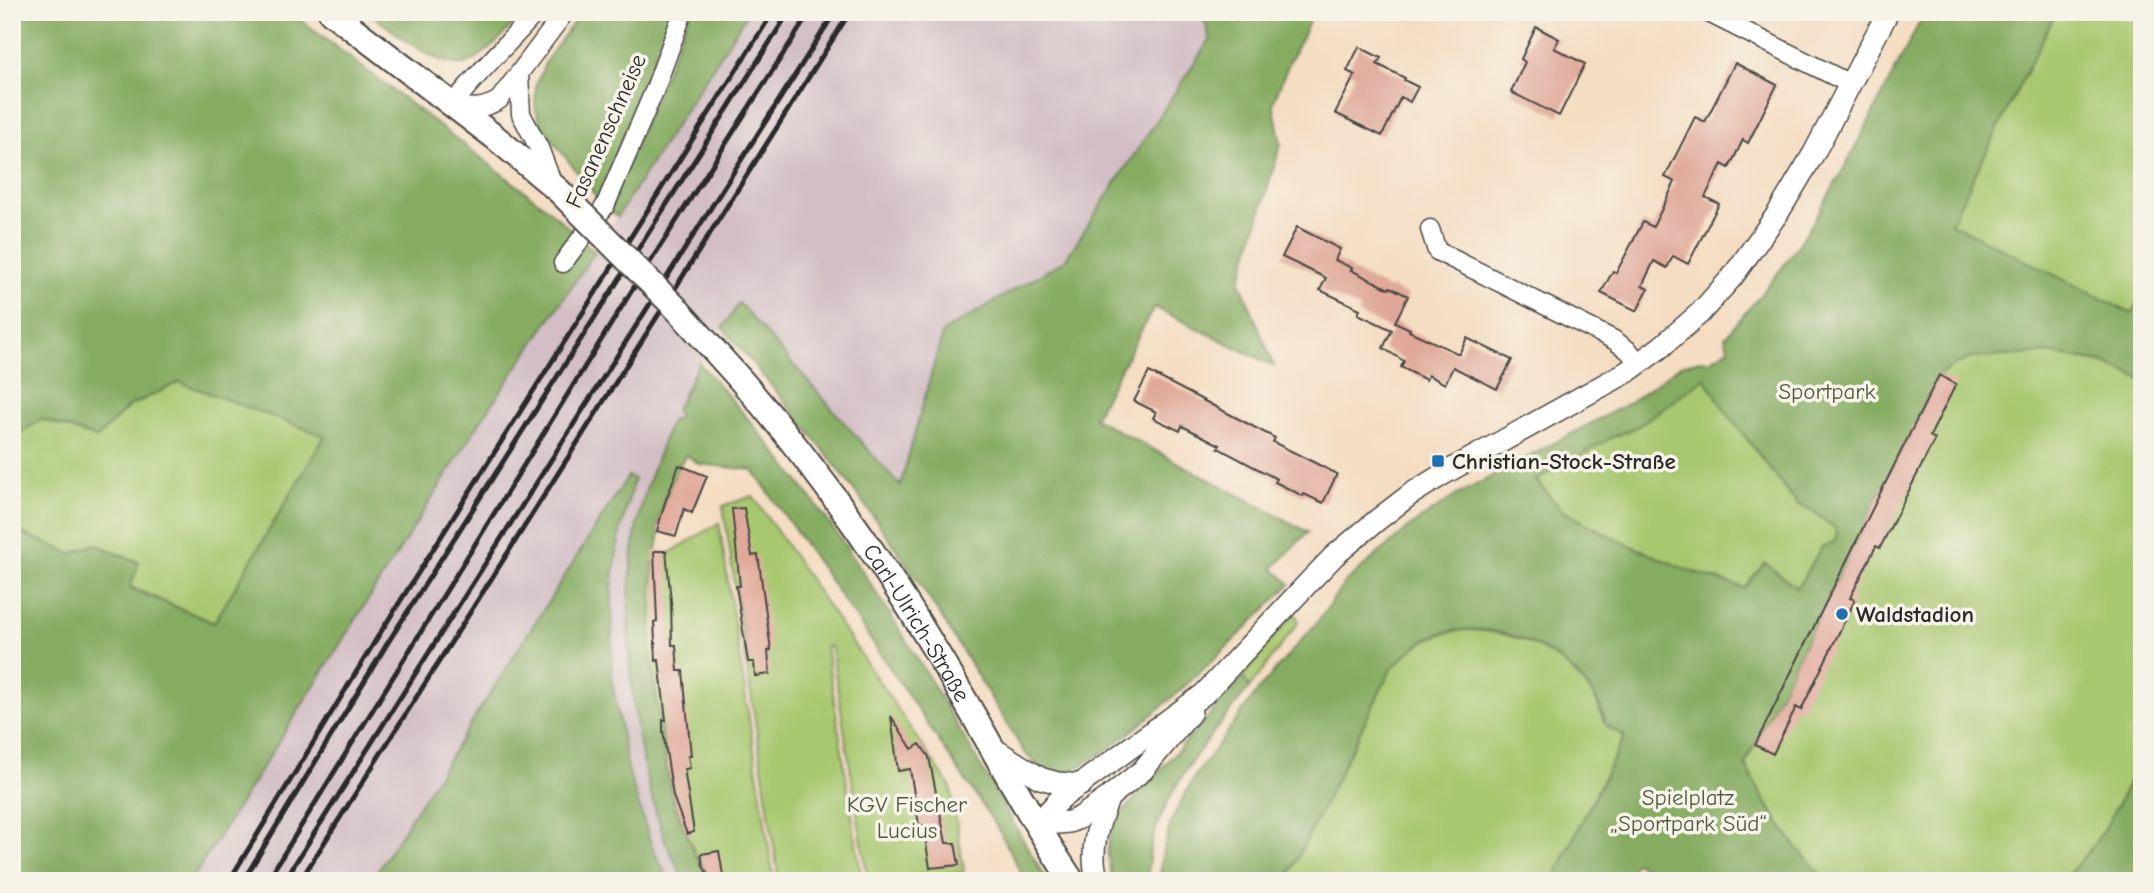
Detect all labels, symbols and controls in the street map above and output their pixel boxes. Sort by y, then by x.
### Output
street label: Fasanenschneise [560,50,652,212]
park label: Sportpark [1778,378,1876,405]
place label: Christian-Stock-Straße [1452,448,1676,475]
marker: Christian-Stock-Straße [1430,453,1446,469]
street label: Carl-Ulrich-Straße [858,539,976,706]
place label: Waldstadion [1856,601,1974,628]
marker: Waldstadion [1834,606,1850,622]
park label: Spielplatz „Sportpark Süd“ [1609,784,1767,837]
park label: KGV Fischer Lucius [847,791,968,844]

